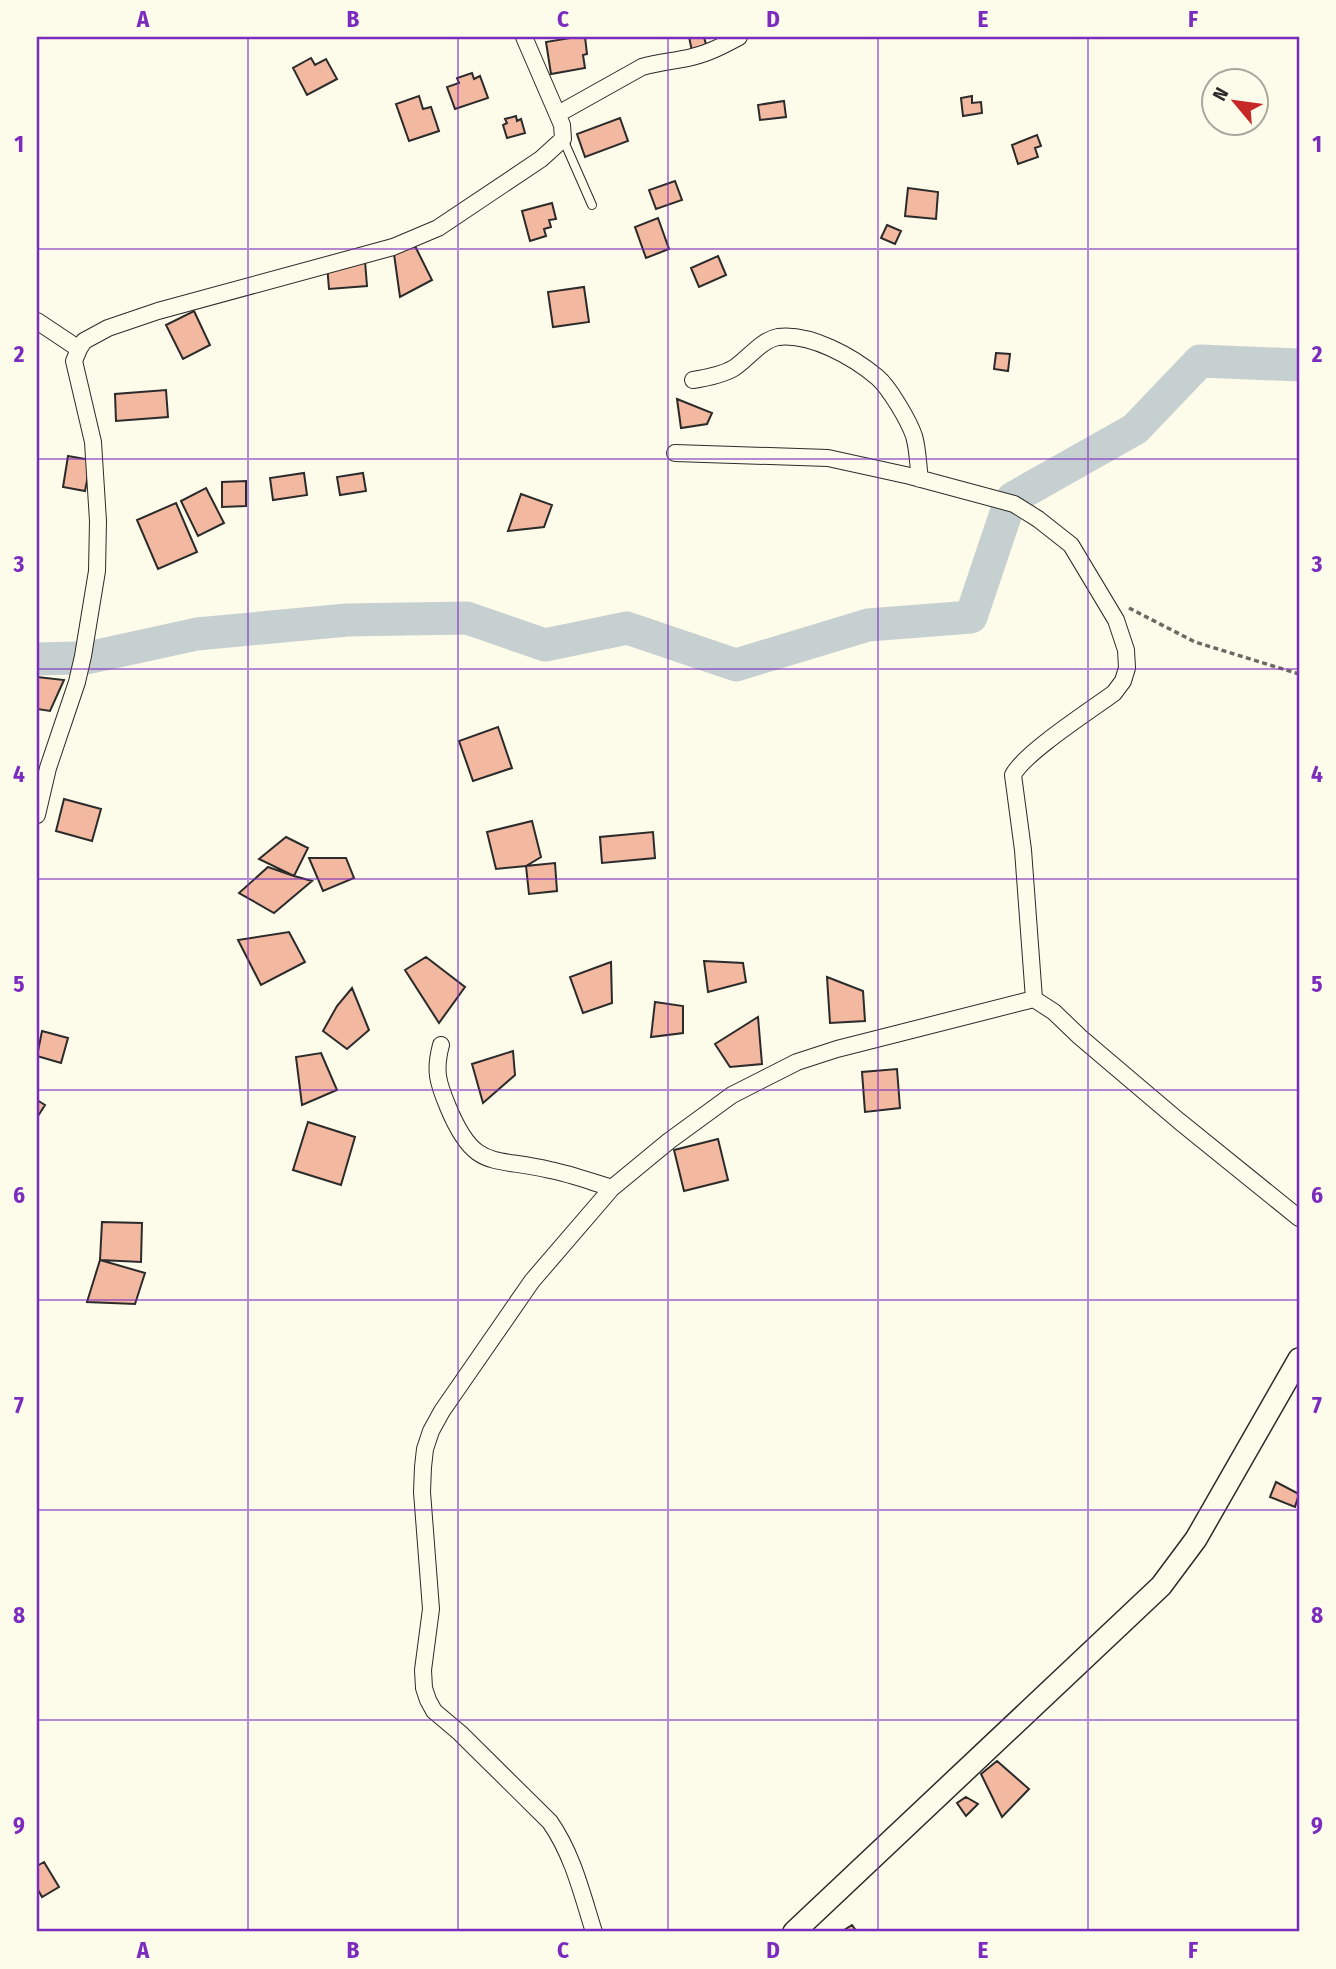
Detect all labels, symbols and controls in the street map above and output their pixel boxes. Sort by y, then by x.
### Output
text: A [136,5,150,33]
text: B [347,5,360,33]
text: C [557,5,569,33]
text: D [766,5,780,33]
text: E [978,5,989,33]
text: F [1188,5,1198,33]
north arrow [1200,66,1270,136]
text: N [1208,83,1233,105]
text: 1 [14,130,24,158]
text: 1 [1312,130,1322,158]
text: 2 [13,340,25,368]
text: 2 [1311,340,1323,368]
text: 3 [13,550,25,578]
text: 3 [1311,550,1323,578]
text: 4 [13,760,25,788]
text: 4 [1311,760,1323,788]
text: 5 [13,970,25,998]
text: 5 [1311,970,1323,998]
text: 6 [13,1181,25,1209]
text: 6 [1311,1181,1323,1209]
text: 7 [14,1391,24,1419]
text: 7 [1312,1391,1322,1419]
text: 8 [13,1601,25,1629]
text: 8 [1311,1601,1323,1629]
text: 9 [13,1811,25,1839]
text: 9 [1311,1811,1323,1839]
text: A [136,1936,150,1964]
text: B [347,1936,360,1964]
text: C [557,1936,569,1964]
text: D [766,1936,780,1964]
text: E [978,1936,989,1964]
text: F [1188,1936,1198,1964]

